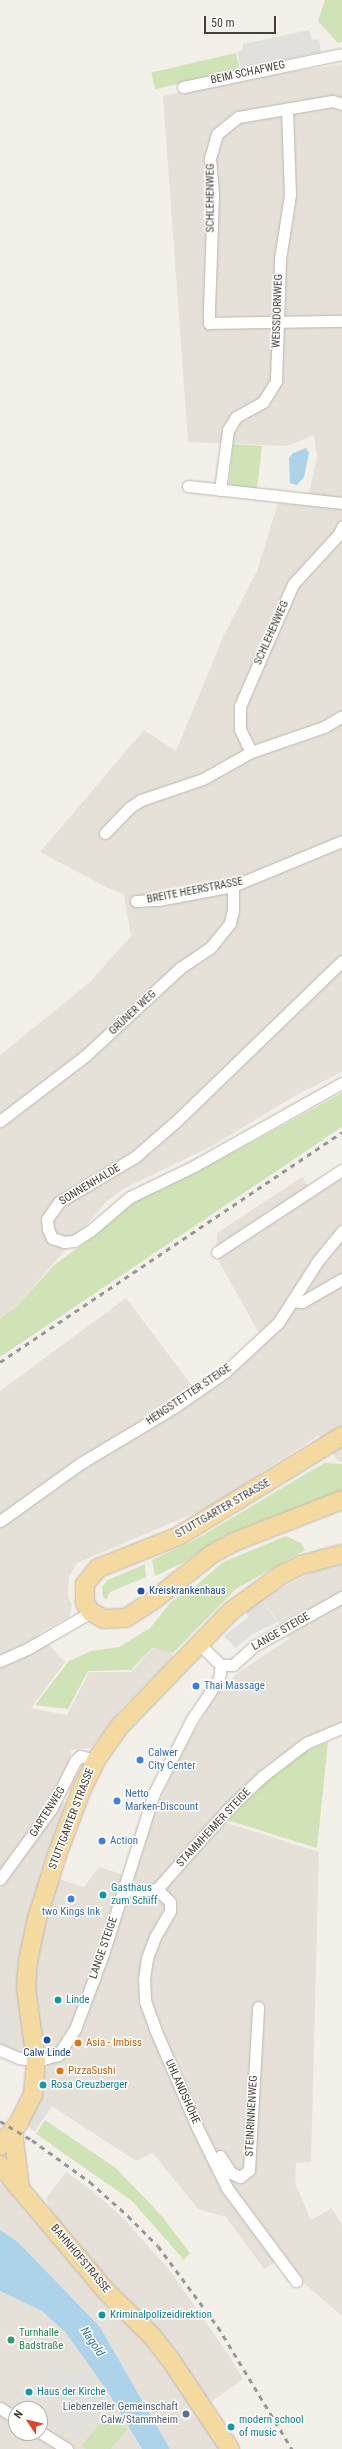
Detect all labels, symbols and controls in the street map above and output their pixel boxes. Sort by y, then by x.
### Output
scale bar [206,8,278,34]
text: 50 m [211,16,235,30]
street label: BEIM SCHAFWEG [210,59,286,87]
street label: SCHLEHENWEG [204,164,218,232]
street label: WEISSDORNWEG [270,274,286,348]
street label: SCHLEHENWEG [252,599,292,667]
street label: BREITE HEERSTRASSE [146,875,244,907]
street label: GRÜNER WEG [107,988,159,1038]
street label: SONNENHALDE [57,1162,123,1208]
street label: HENGSTETTER STEIGE [144,1362,234,1428]
street label: STUTTGARTER STRASSE [173,1476,273,1542]
place label: Kreiskrankenhaus [149,1584,226,1598]
marker: Kreiskrankenhaus [136,1586,146,1596]
street label: LANGE STEIGE [250,1610,312,1654]
place label: Thai Massage [204,1679,265,1693]
marker: Thai Massage [191,1681,201,1691]
place label: Calwer City Center [148,1747,196,1773]
marker: Calwer City Center [135,1755,145,1765]
street label: STUTTGARTER STRASSE [47,1767,97,1871]
street label: GARTENWEG [27,1785,69,1839]
street label: STAMMHEIMER STEIGE [174,1786,254,1870]
place label: Netto Marken-Discount [125,1788,198,1814]
marker: Netto Marken-Discount [112,1796,122,1806]
place label: Action [110,1834,138,1848]
marker: Action [97,1836,107,1846]
place label: Gasthaus zum Schiff [111,1882,158,1908]
marker: Gasthaus zum Schiff [98,1890,108,1900]
marker: two Kings Ink [66,1894,76,1904]
place label: two Kings Ink [42,1905,100,1919]
street label: LANGE STEIGE [87,1915,121,1981]
place label: Linde [66,1993,90,2007]
marker: Linde [53,1995,63,2005]
marker: Calw Linde [42,2035,52,2045]
place label: Asia - Imbiss [86,2036,142,2050]
marker: Asia - Imbiss [73,2038,83,2048]
place label: Calw Linde [23,2046,71,2060]
street label: UHLANDSHÖHE [162,2058,202,2126]
place label: PizzaSushi [68,2064,115,2078]
marker: PizzaSushi [55,2066,65,2076]
street label: STEINRINNENWEG [243,2075,261,2157]
place label: Rosa Creuzberger [51,2078,128,2092]
marker: Rosa Creuzberger [38,2080,48,2090]
street label: BAHNHOFSTRASSE [48,2222,112,2296]
place label: Kriminalpolizeidirektion [110,2308,212,2322]
marker: Kriminalpolizeidirektion [97,2310,107,2320]
water label: Nagold [77,2324,107,2360]
place label: Turnhalle Badstraße [19,2327,63,2353]
marker: Turnhalle Badstraße [6,2335,16,2345]
place label: Haus der Kirche [37,2385,106,2399]
marker: Haus der Kirche [24,2387,34,2397]
north arrow [8,2401,48,2441]
place label: Liebenzeller Gemeinschaft Calw/Stammheim [63,2401,178,2427]
text: N [11,2408,26,2421]
marker: Liebenzeller Gemeinschaft Calw/Stammheim [181,2409,191,2419]
place label: modern school of music [239,2414,304,2440]
marker: modern school of music [226,2422,236,2432]

